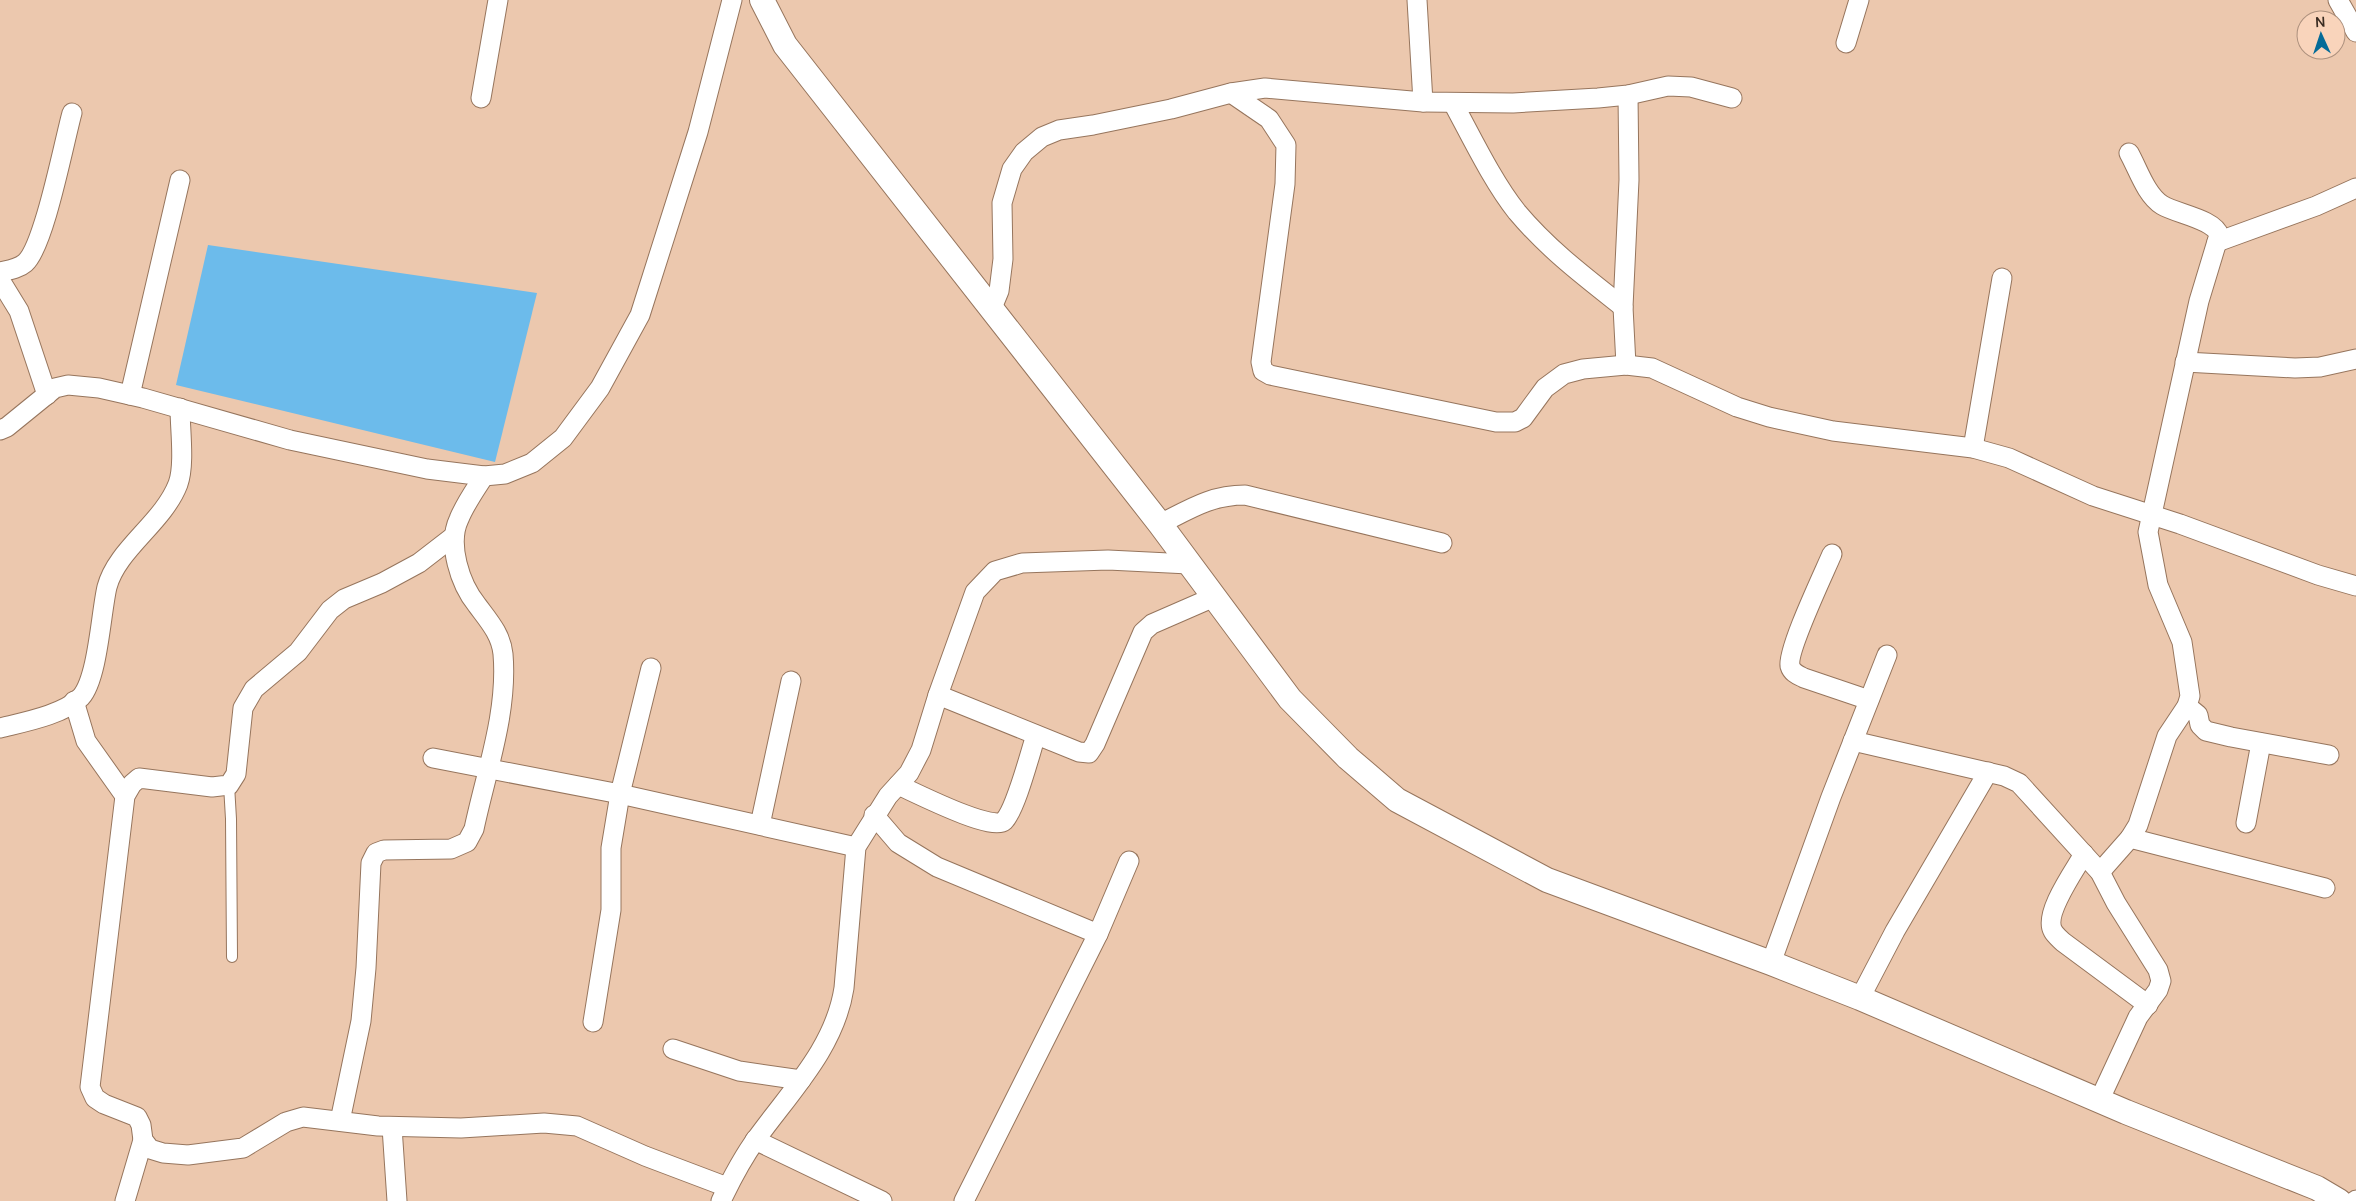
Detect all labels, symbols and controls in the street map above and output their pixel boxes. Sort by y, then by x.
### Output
north arrow [2296,10,2346,60]
text: N [2315,12,2326,31]

